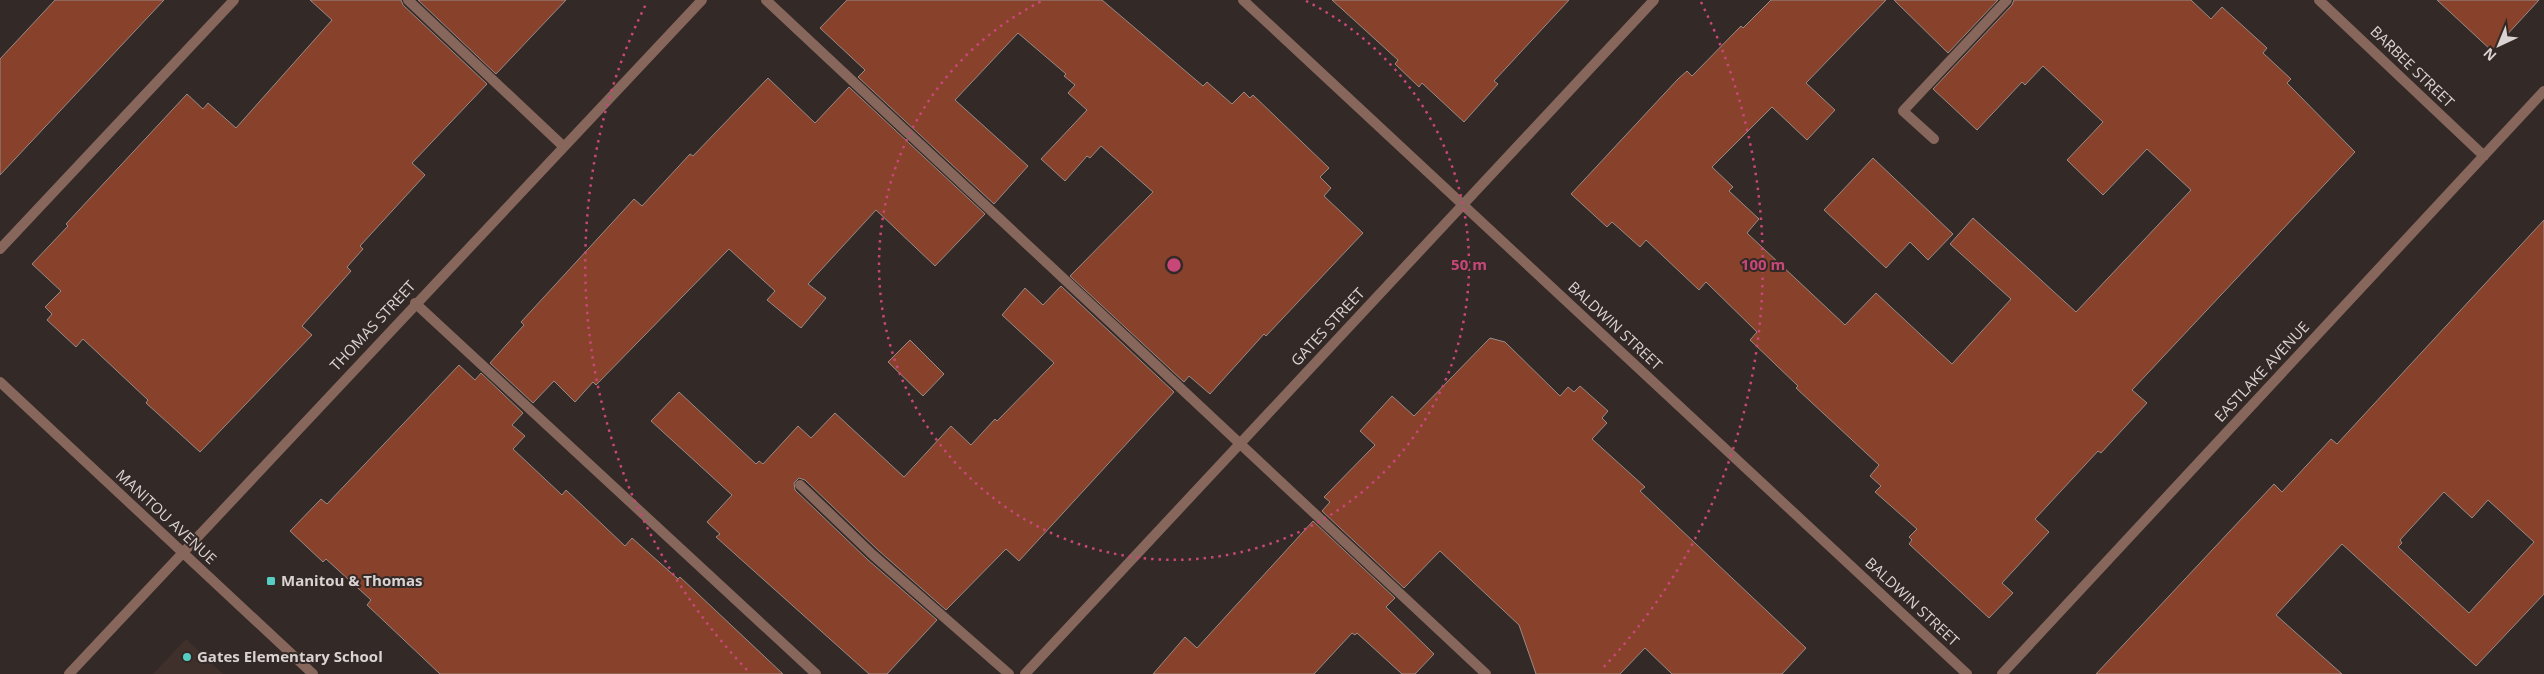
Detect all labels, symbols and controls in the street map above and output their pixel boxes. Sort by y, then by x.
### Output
north arrow [2474,20,2524,70]
street label: BARBEE STREET [2366,21,2460,112]
text: N [2479,44,2500,66]
text: 50 m [1451,254,1487,274]
text: 100 m [1741,254,1785,274]
centre of rings [1165,256,1183,274]
street label: THOMAS STREET [325,275,420,375]
street label: BALDWIN STREET [1564,276,1668,375]
street label: GATES STREET [1286,282,1369,370]
street label: EASTLAKE AVENUE [2209,317,2313,426]
street label: MANITOU AVENUE [112,464,221,568]
street label: BALDWIN STREET [1861,552,1965,651]
place label: Manitou & Thomas [281,570,422,590]
marker: Manitou & Thomas [265,575,277,587]
place label: Gates Elementary School [197,646,383,666]
marker: Gates Elementary School [181,651,193,663]

